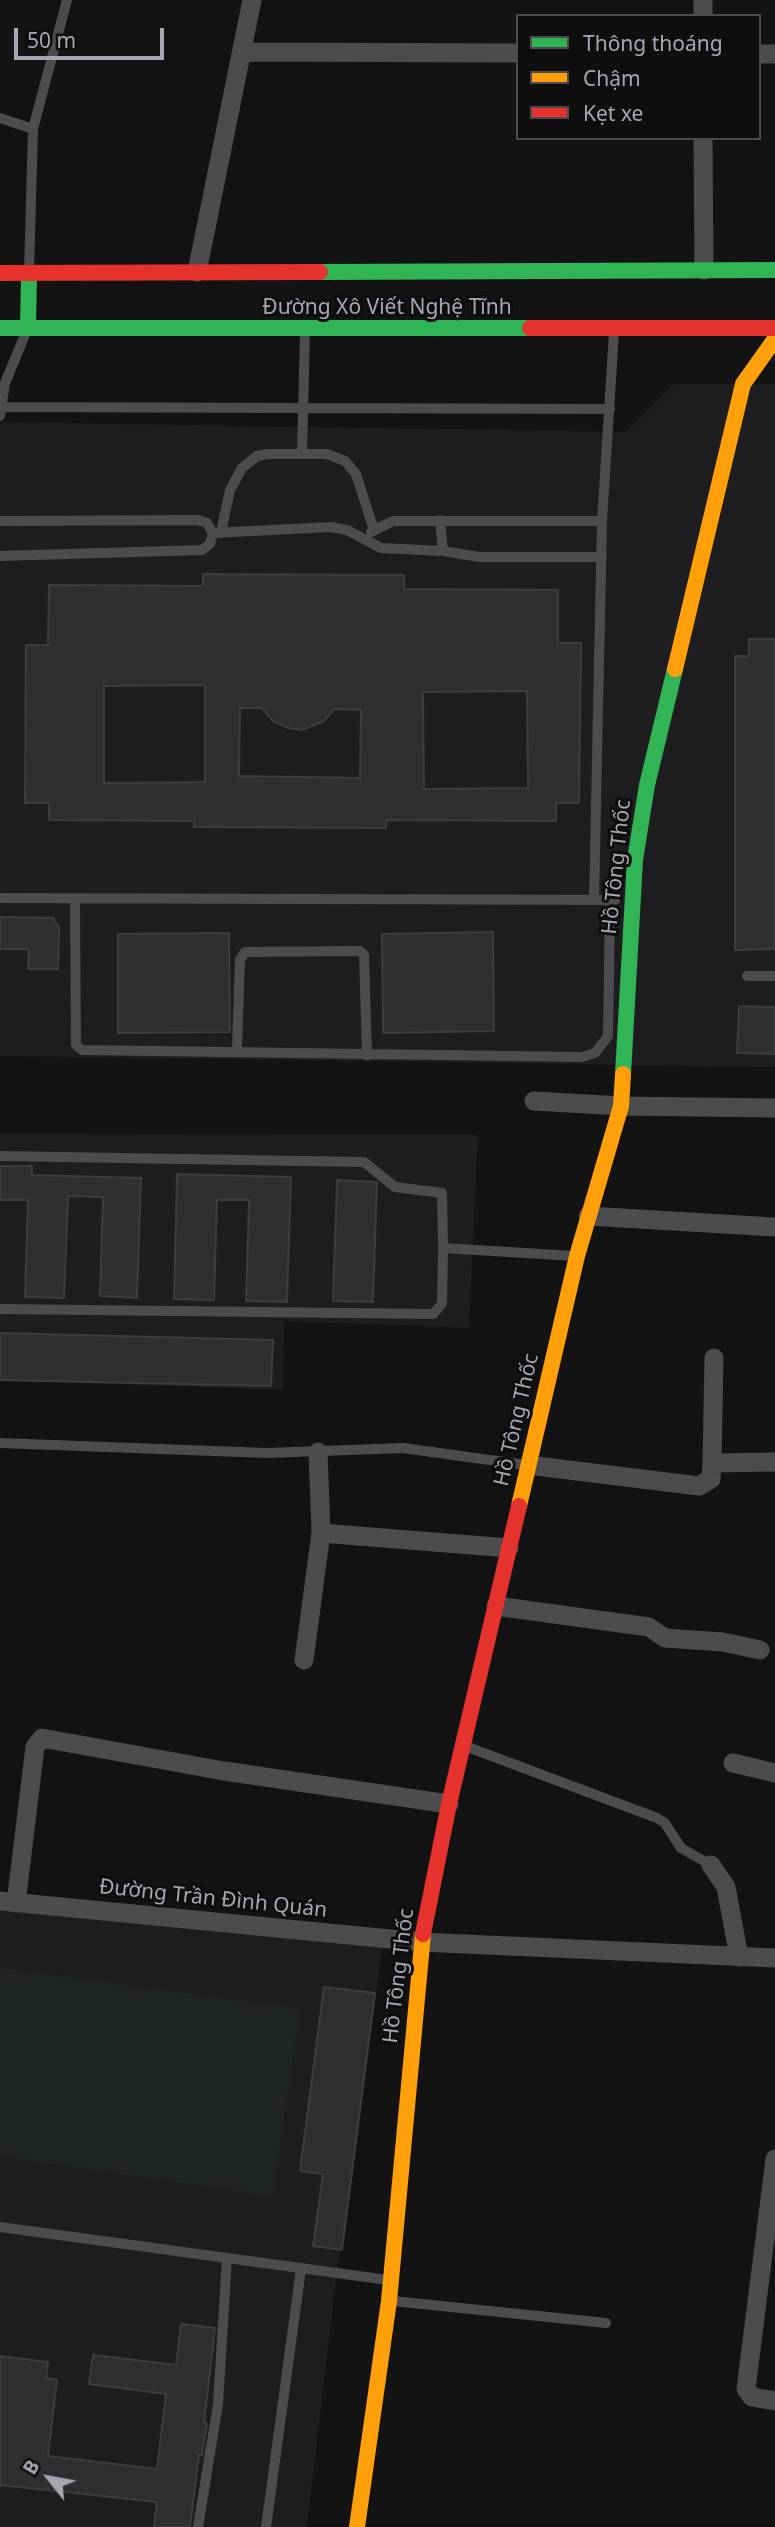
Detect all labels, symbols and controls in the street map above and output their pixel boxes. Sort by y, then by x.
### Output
scale bar [18,14,168,58]
legend [516,14,761,140]
text: 50 m [27,26,76,54]
text: Thông thoáng [583,29,723,57]
text: Chậm [583,64,641,92]
text: Kẹt xe [583,99,643,127]
street label: Đường Xô Viết Nghệ Tĩnh [262,295,512,321]
street label: Hồ Tông Thốc [597,798,637,936]
street label: Hồ Tông Thốc [489,1351,545,1489]
street label: Đường Trần Đình Quán [98,1874,328,1924]
street label: Hồ Tông Thốc [378,1907,420,2045]
north arrow [14,2443,84,2513]
text: B [17,2455,45,2479]

